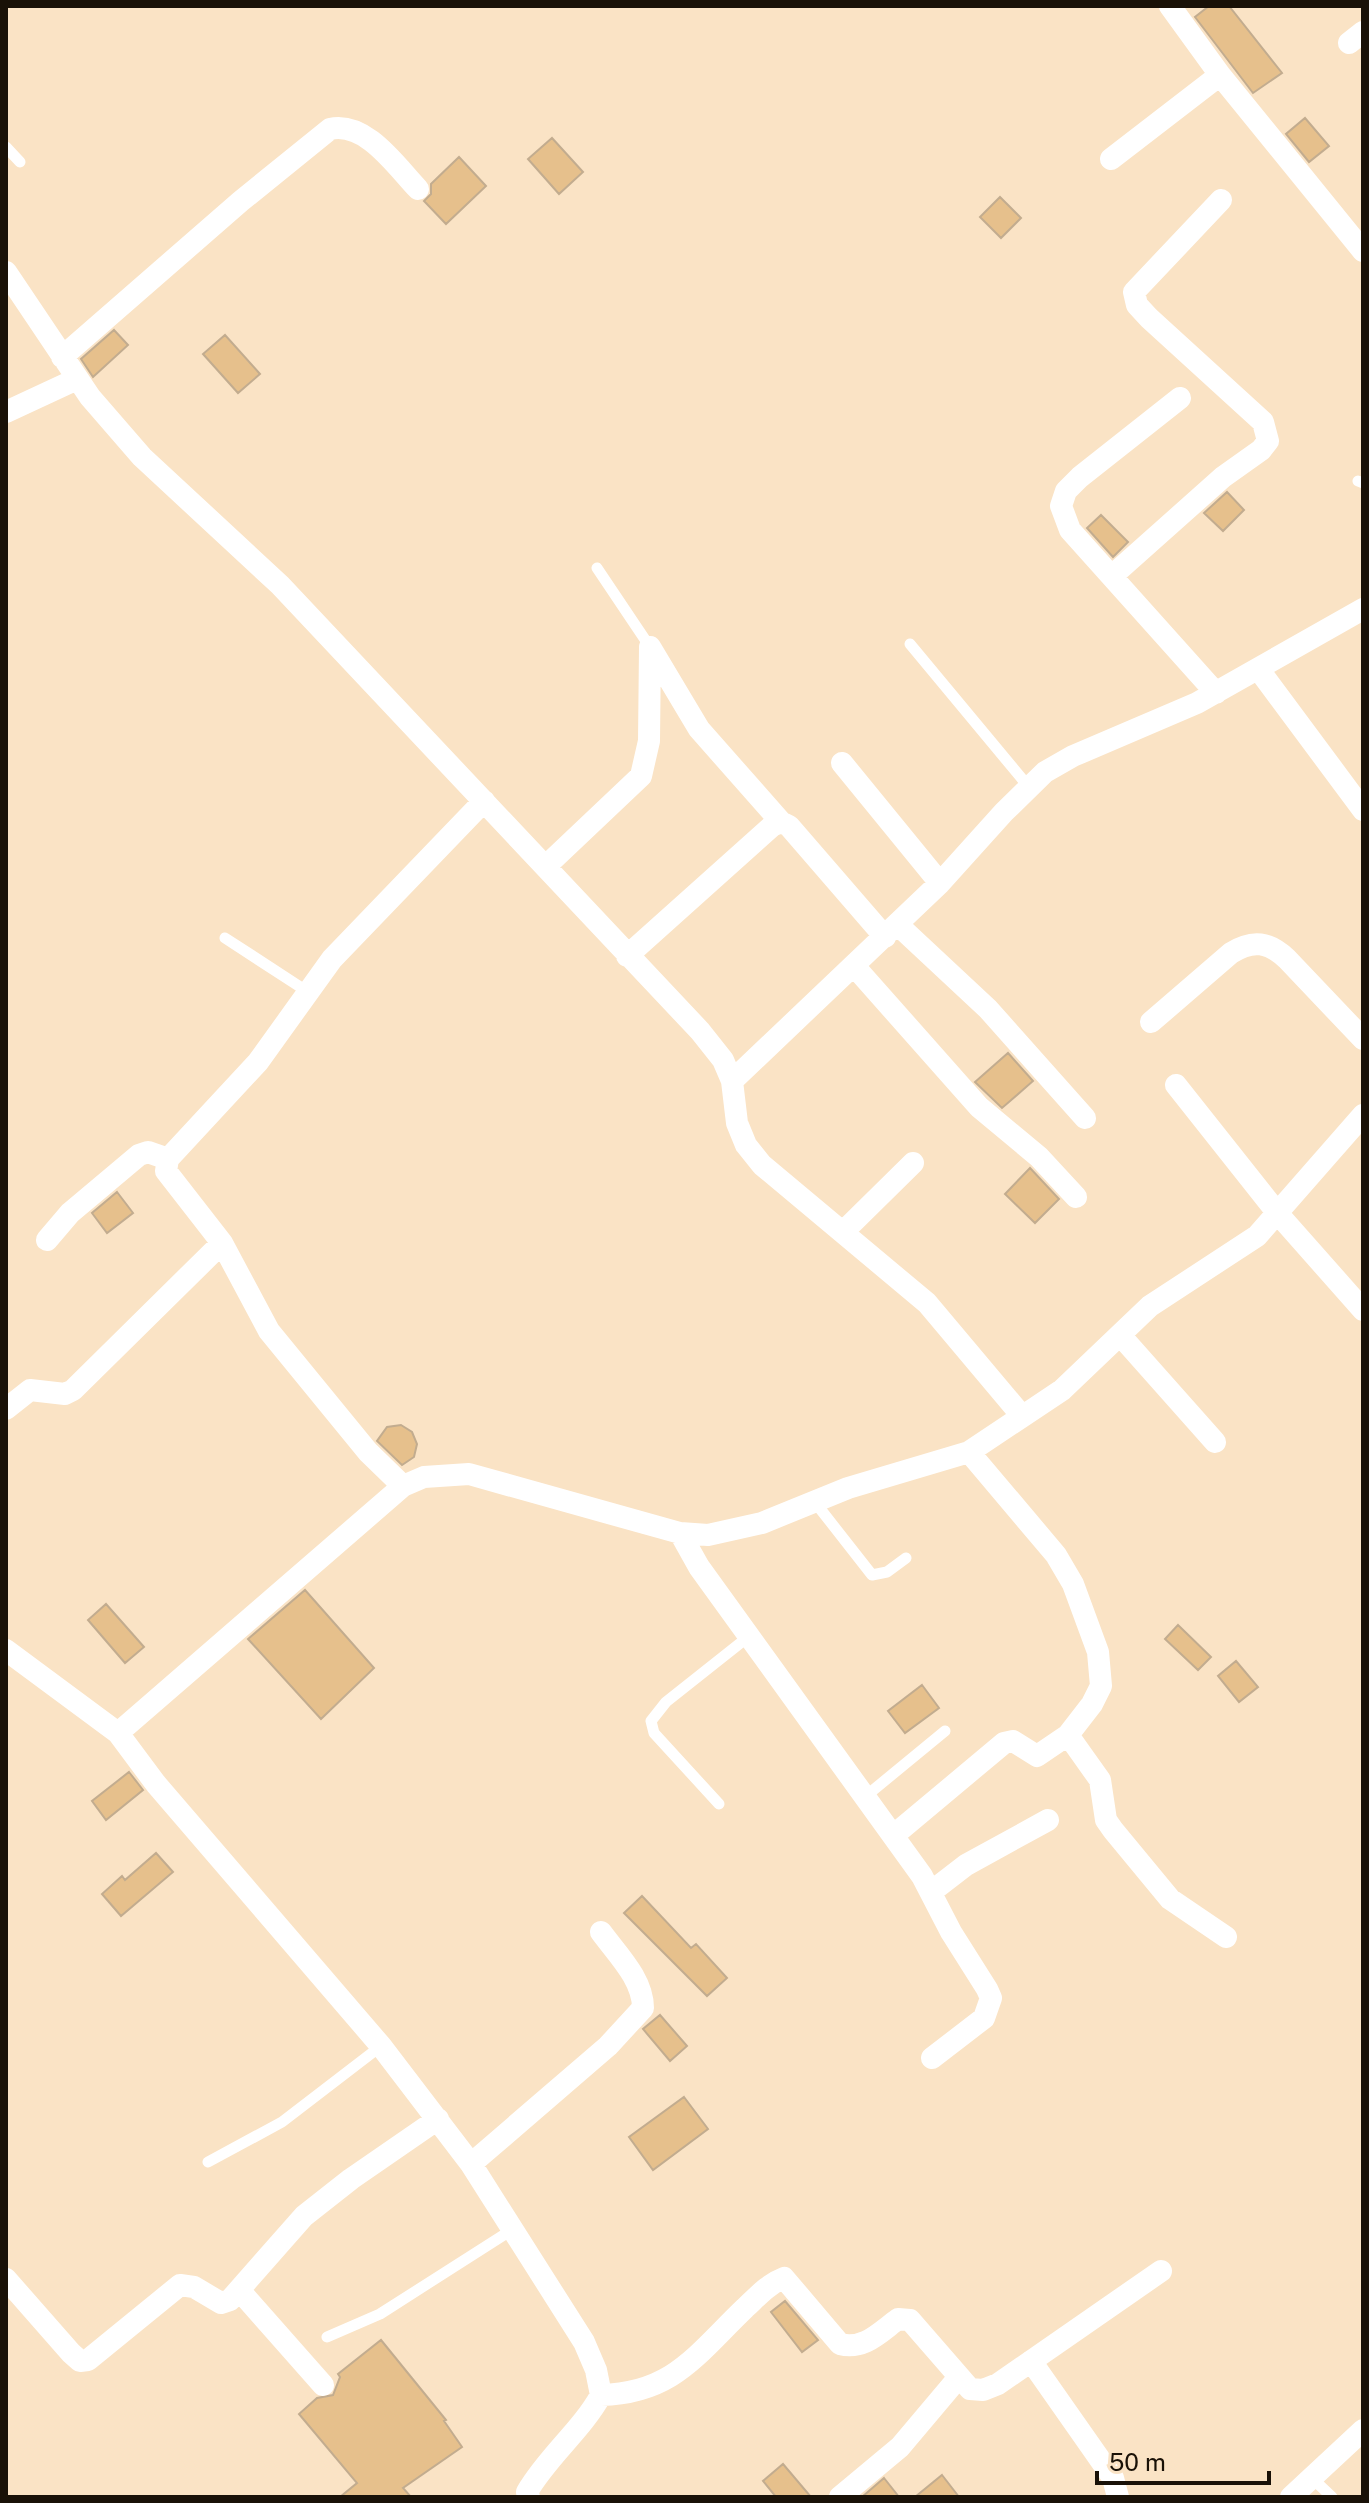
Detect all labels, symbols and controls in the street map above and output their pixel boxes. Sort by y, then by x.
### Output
scale bar [1097,2435,1269,2485]
text: 50 m [1109,2448,1166,2476]

